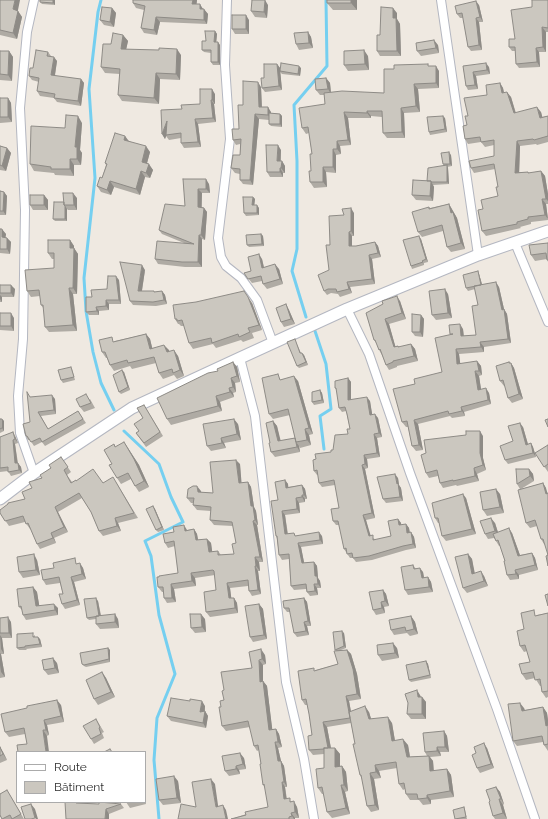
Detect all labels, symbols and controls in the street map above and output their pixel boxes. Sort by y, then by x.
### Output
legend [16,751,146,803]
text: Route [54,760,87,774]
text: Bâtiment [54,780,104,794]

